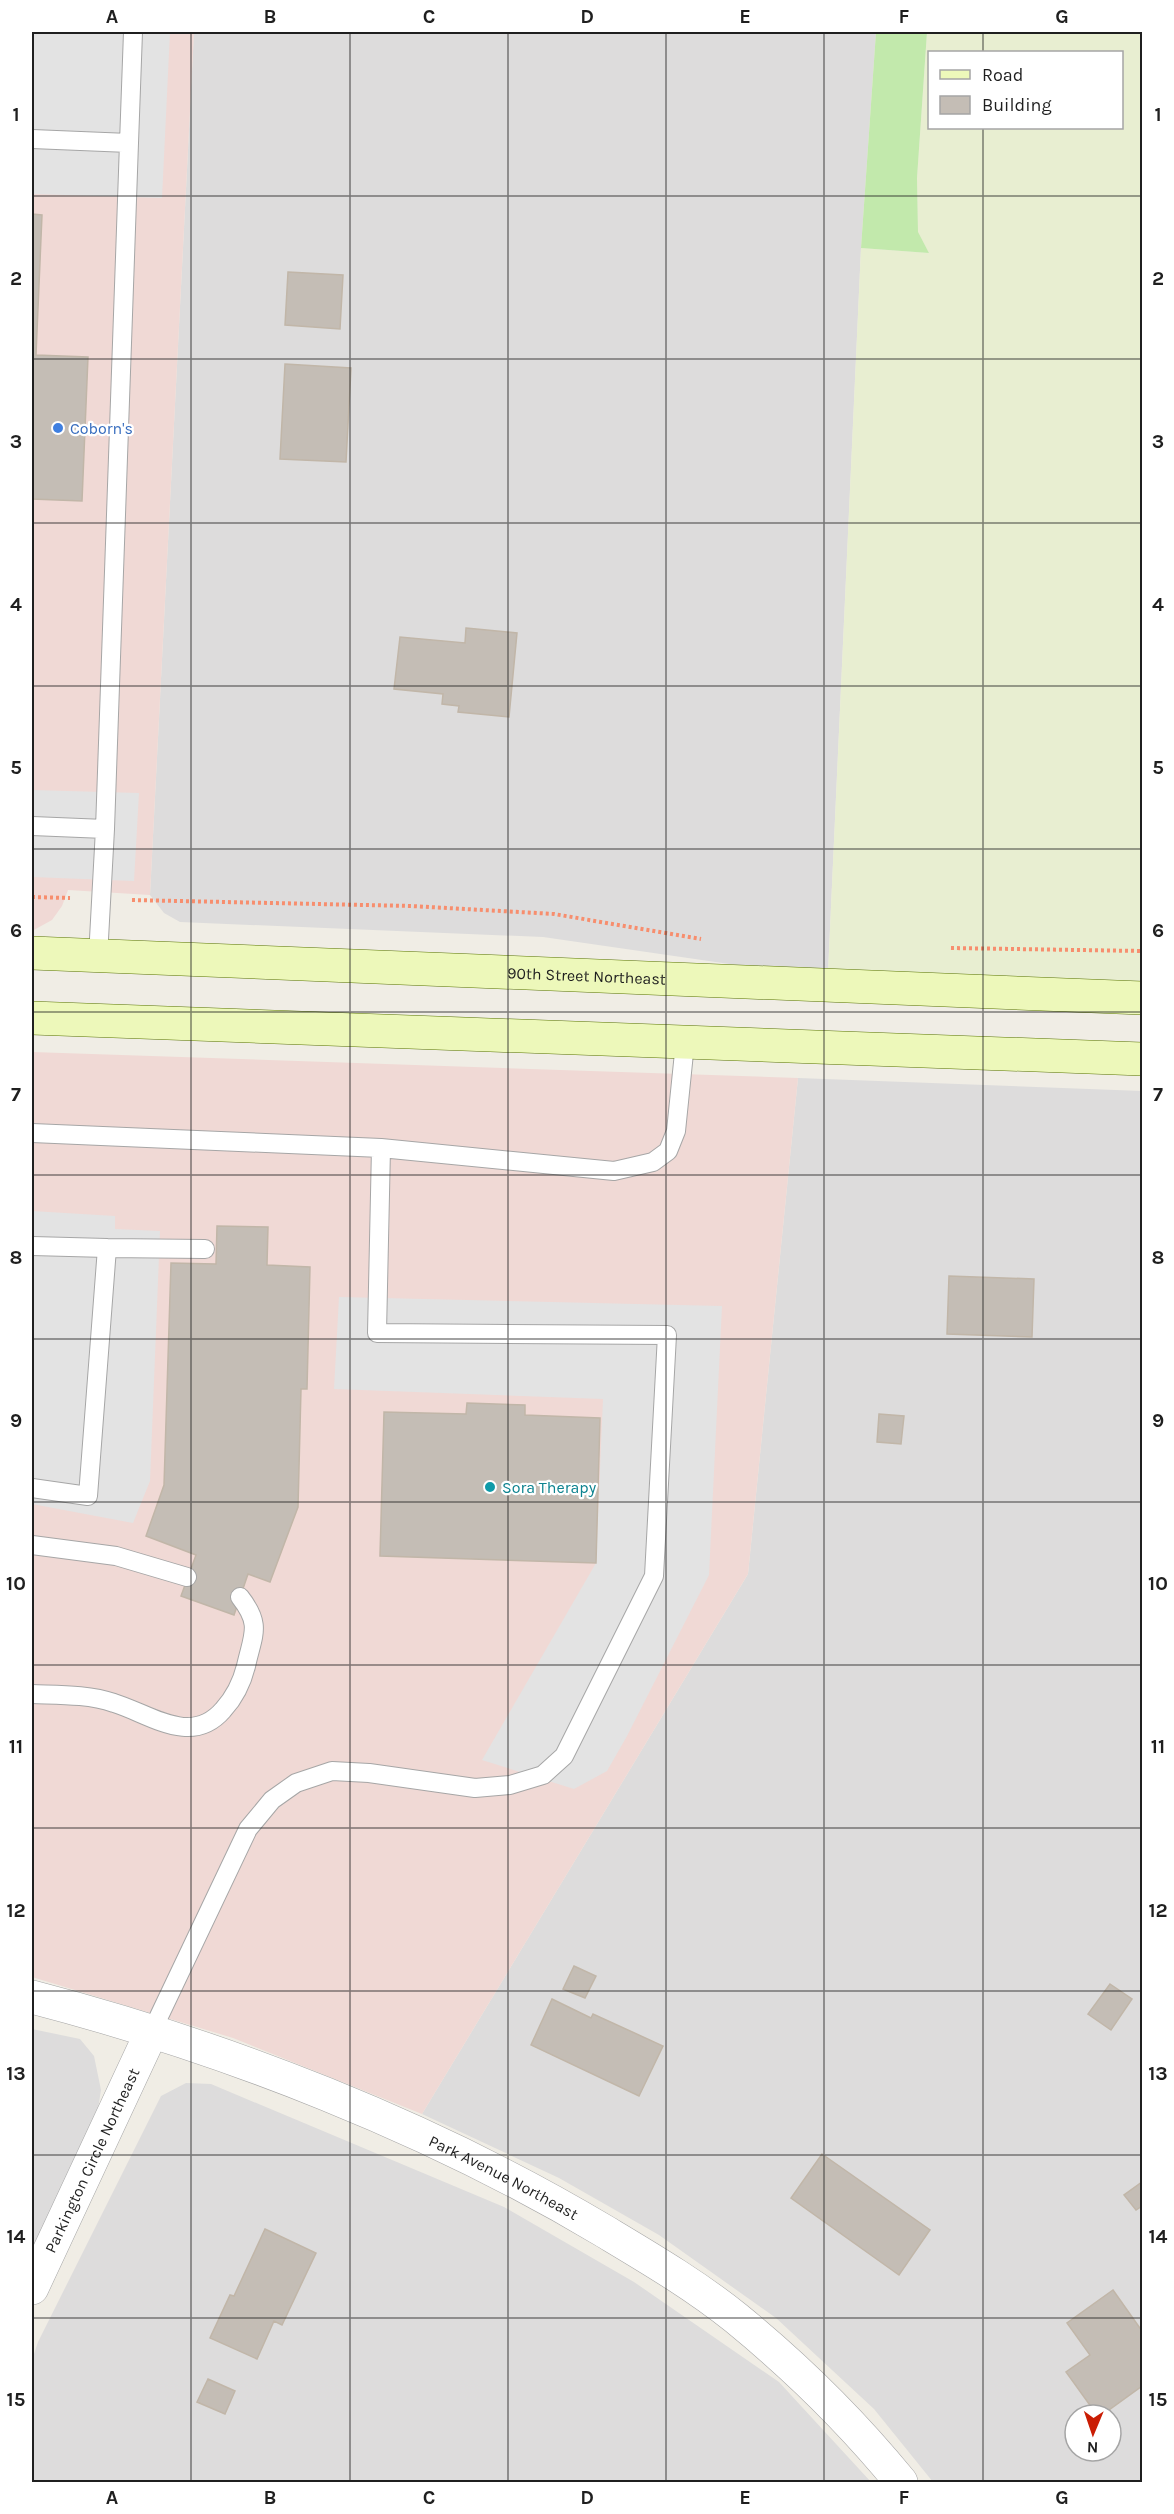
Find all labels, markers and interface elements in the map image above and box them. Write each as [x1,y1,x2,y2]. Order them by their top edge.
text: A [106,5,119,28]
text: B [264,5,276,28]
text: C [423,5,435,28]
text: D [580,5,594,28]
text: E [739,5,751,28]
text: F [899,5,910,28]
text: G [1055,5,1069,28]
legend [928,51,1123,129]
text: Road [982,64,1023,86]
text: Building [982,94,1052,116]
text: 1 [12,103,20,126]
text: 1 [1154,103,1162,126]
text: 2 [10,267,22,290]
text: 2 [1152,267,1164,290]
place label: Coborn's [70,419,133,438]
marker: Coborn's [51,421,65,435]
text: 3 [10,430,22,453]
text: 3 [1152,430,1164,453]
text: 4 [10,593,22,616]
text: 4 [1152,593,1164,616]
text: 5 [10,756,22,779]
text: 5 [1152,756,1164,779]
text: 6 [10,919,22,942]
text: 6 [1152,919,1164,942]
street label: 90th Street Northeast [507,963,666,988]
text: 7 [11,1083,21,1106]
text: 7 [1153,1083,1163,1106]
text: 8 [10,1246,22,1269]
text: 8 [1152,1246,1164,1269]
text: 9 [10,1409,22,1432]
text: 9 [1152,1409,1164,1432]
place label: Sora Therapy [502,1478,597,1497]
marker: Sora Therapy [483,1480,497,1494]
text: 10 [6,1572,26,1595]
text: 10 [1148,1572,1168,1595]
text: 11 [9,1735,23,1758]
text: 11 [1151,1735,1165,1758]
text: 12 [6,1899,26,1922]
text: 12 [1148,1899,1168,1922]
text: 13 [6,2062,26,2085]
text: 13 [1148,2062,1168,2085]
street label: Parkington Circle Northeast [40,2065,143,2256]
street label: Park Avenue Northeast [426,2131,582,2224]
text: 14 [6,2225,26,2248]
text: 14 [1148,2225,1168,2248]
text: 15 [7,2388,25,2411]
text: 15 [1149,2388,1167,2411]
north arrow [1063,2403,1123,2463]
text: N [1086,2438,1099,2457]
text: A [106,2486,119,2509]
text: B [264,2486,276,2509]
text: C [423,2486,435,2509]
text: D [580,2486,594,2509]
text: E [739,2486,751,2509]
text: F [899,2486,910,2509]
text: G [1055,2486,1069,2509]

